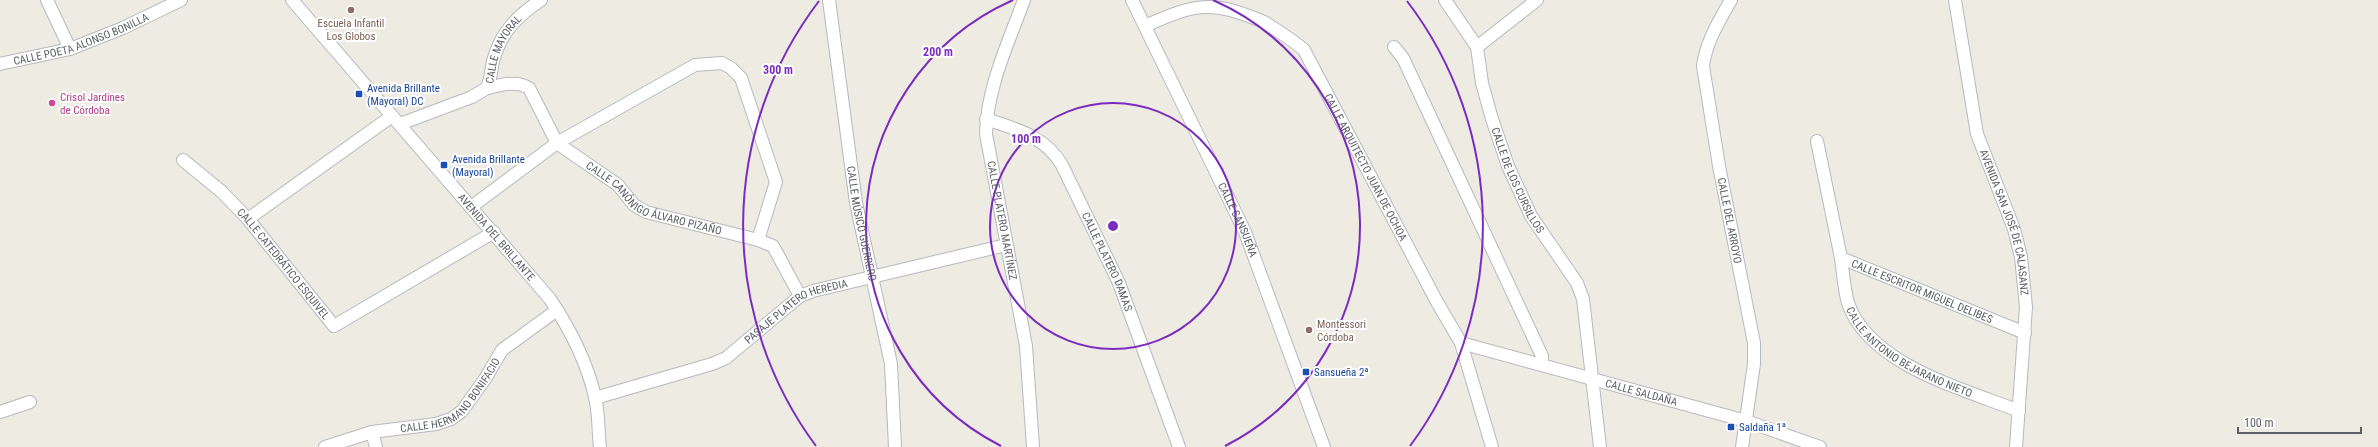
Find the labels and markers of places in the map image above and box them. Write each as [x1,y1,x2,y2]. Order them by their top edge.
marker: Escuela Infantil Los Globos [346,5,356,15]
place label: Escuela Infantil Los Globos [318,17,384,43]
place label: Avenida Brillante (Mayoral) DC [367,82,440,108]
marker: Avenida Brillante (Mayoral) DC [354,89,364,99]
place label: Crisol Jardines de Córdoba [60,91,125,117]
marker: Crisol Jardines de Córdoba [47,98,57,108]
place label: Avenida Brillante (Mayoral) [452,153,525,179]
marker: Avenida Brillante (Mayoral) [439,160,449,170]
centre of rings [1106,219,1120,233]
place label: Montessori Córdoba [1317,318,1366,344]
marker: Montessori Córdoba [1304,325,1314,335]
place label: Sansueña 2ª [1314,366,1369,379]
marker: Sansueña 2ª [1301,367,1311,377]
place label: Saldaña 1ª [1739,421,1786,434]
marker: Saldaña 1ª [1726,422,1736,432]

